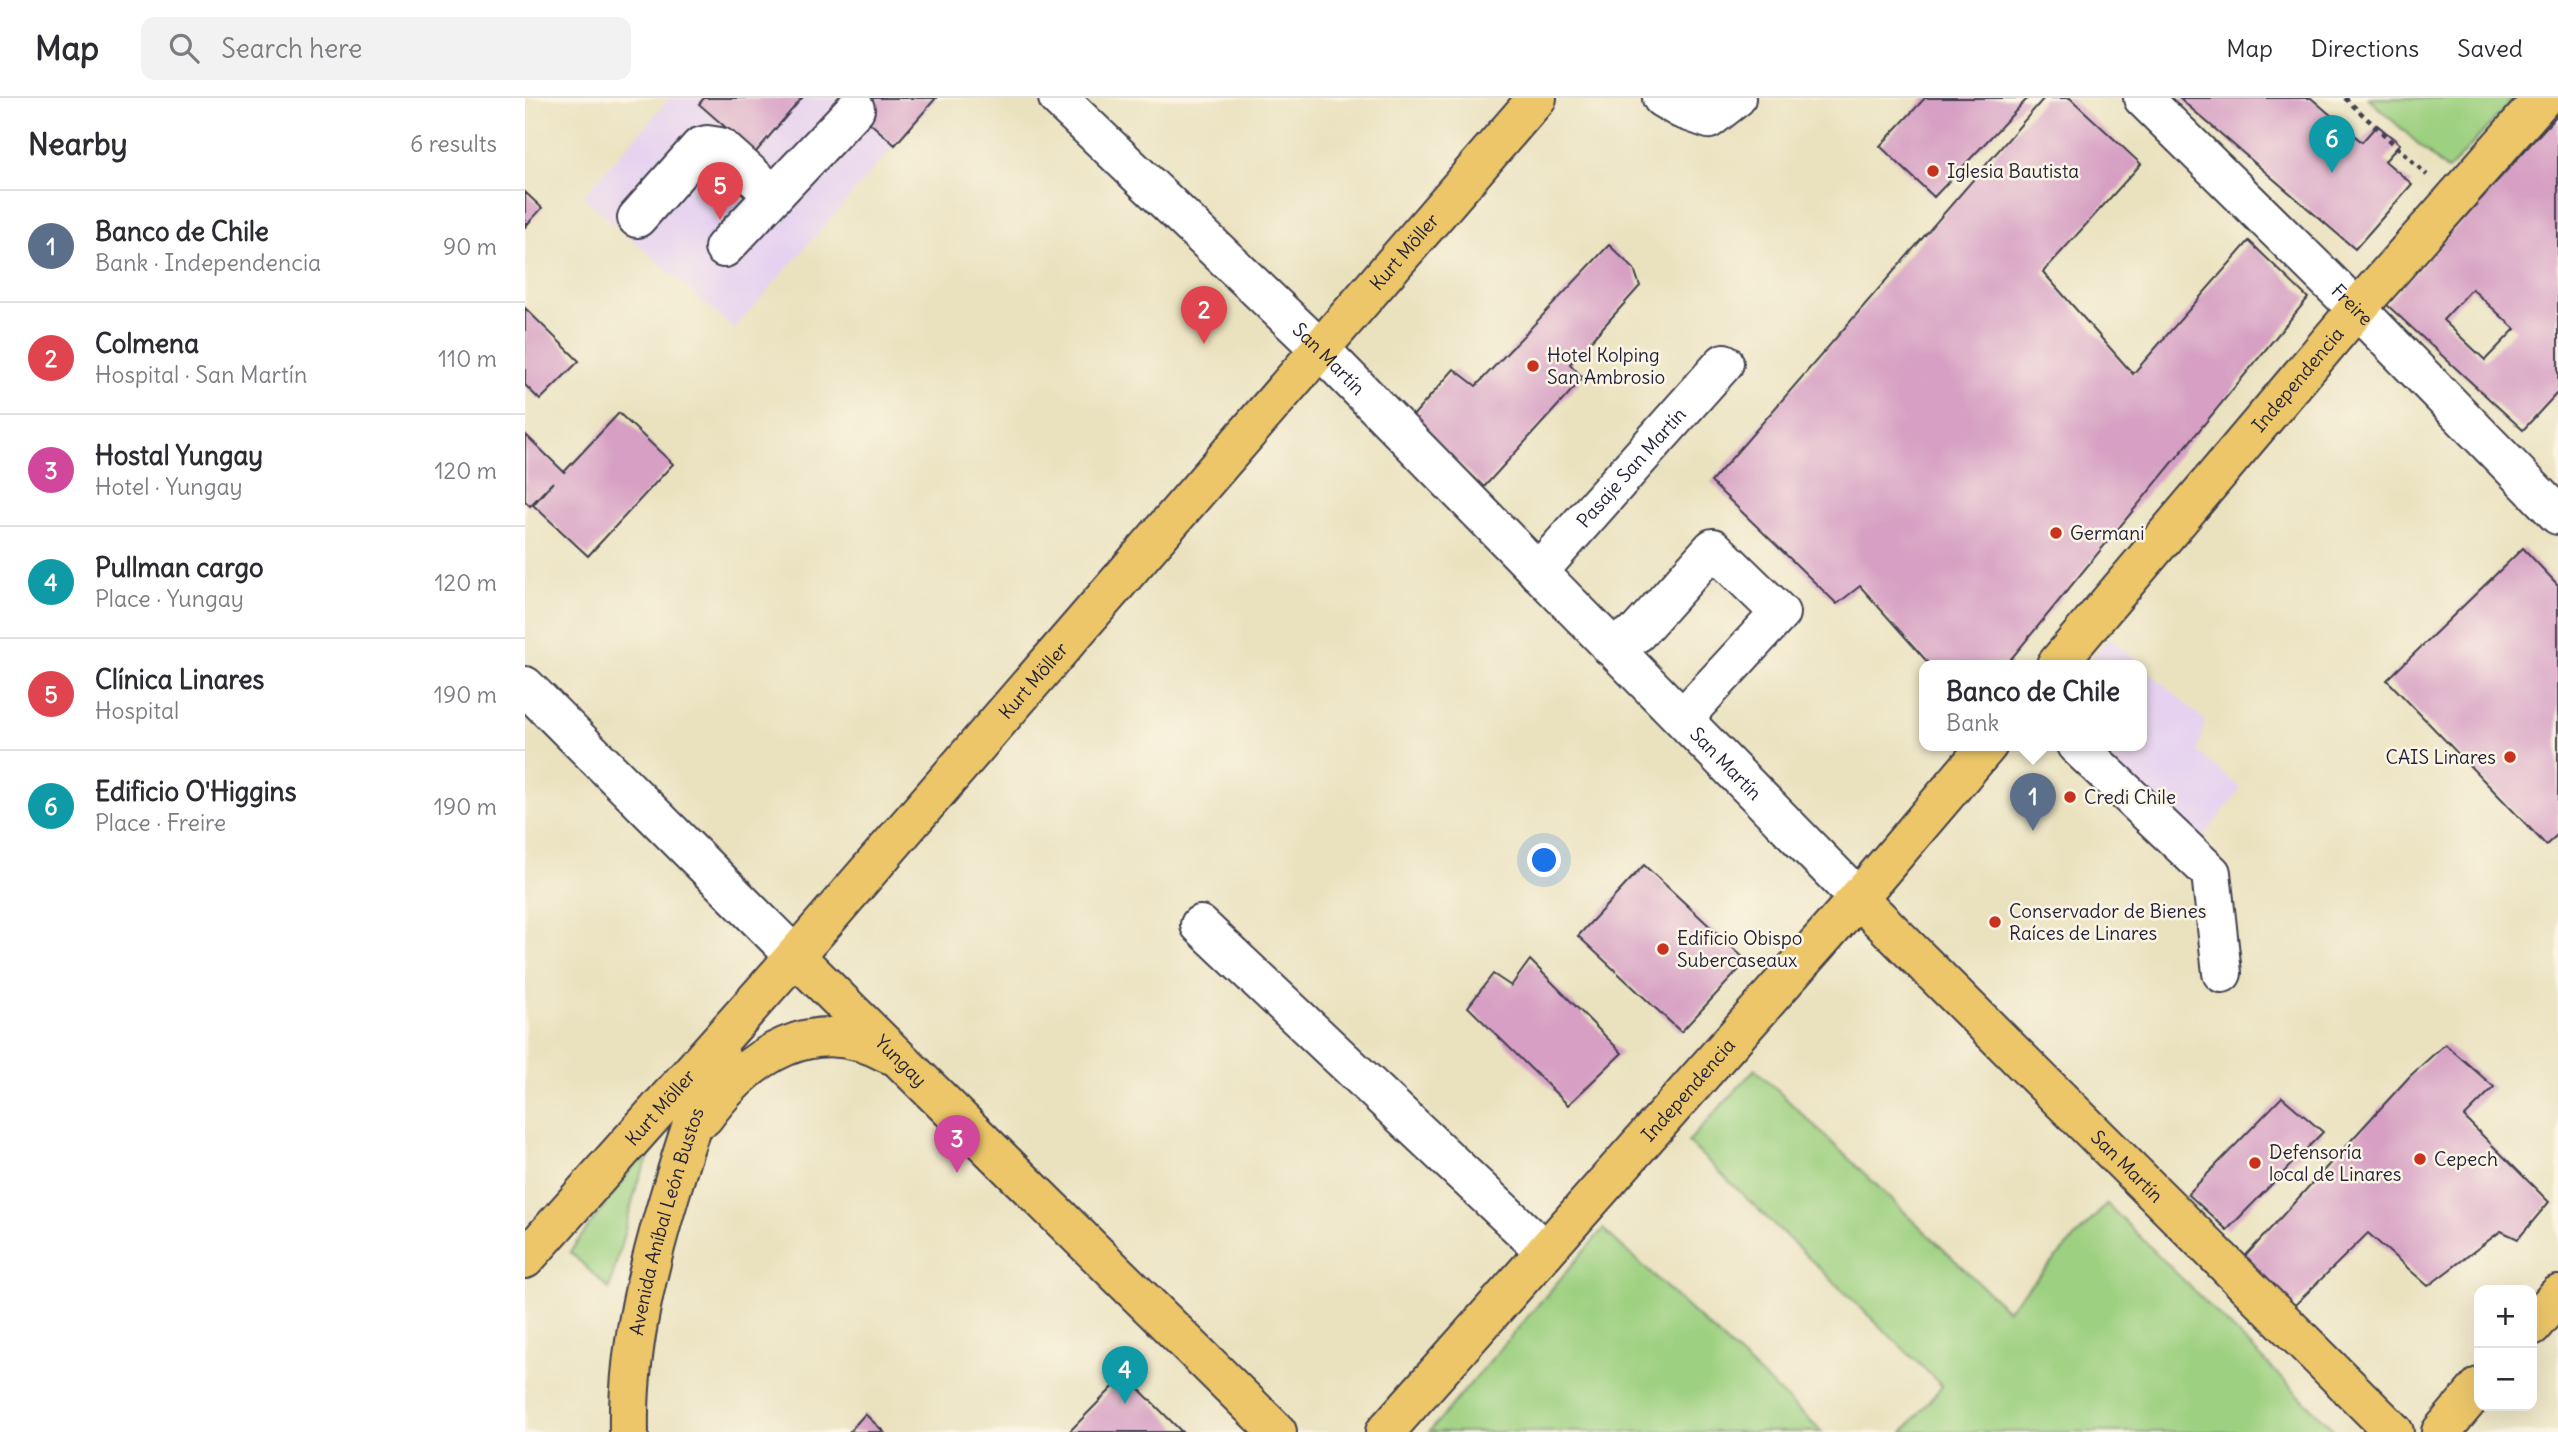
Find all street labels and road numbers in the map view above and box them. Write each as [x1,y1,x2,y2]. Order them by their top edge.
street label: Kurt Möller [1364,208,1444,295]
street label: Freire [2326,279,2378,330]
street label: San Martín [1288,317,1370,400]
street label: Independencia [2246,322,2349,437]
street label: Pasaje San Martín [1571,402,1691,533]
street label: Kurt Möller [993,637,1073,724]
street label: San Martín [1685,722,1767,805]
street label: Yungay [870,1030,932,1092]
street label: Independencia [1636,1033,1740,1146]
street label: Kurt Möller [620,1064,700,1150]
street label: Avenida Aníbal León Bustos [624,1104,709,1337]
street label: San Martín [2086,1125,2168,1207]

